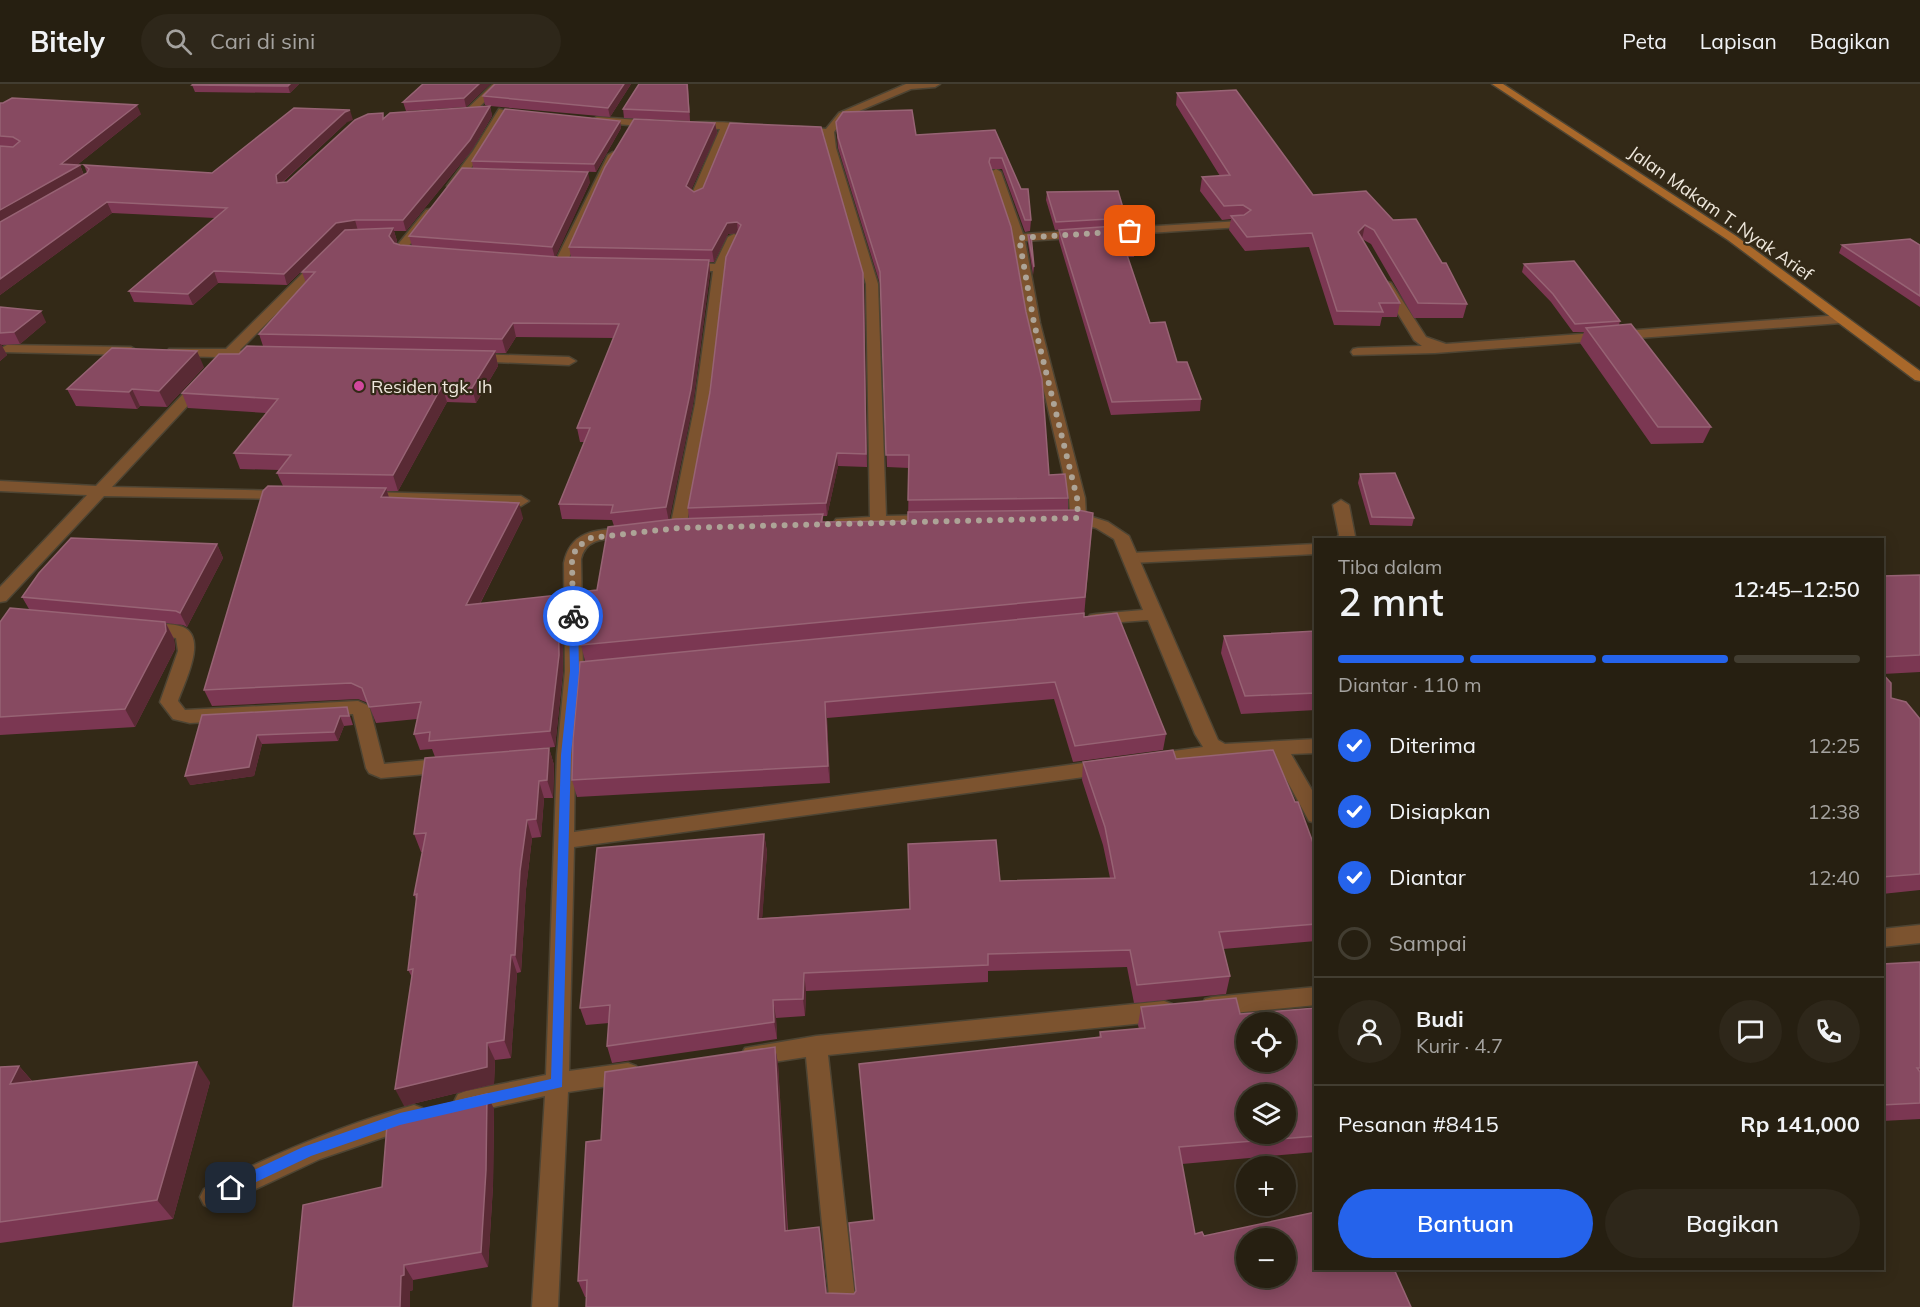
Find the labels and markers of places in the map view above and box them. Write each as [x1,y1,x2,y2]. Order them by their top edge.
pin [1104,205,1155,256]
place label: Residen tgk. Ih [371,375,493,398]
marker: Residen tgk. Ih [352,379,366,393]
pin [205,1162,256,1213]

